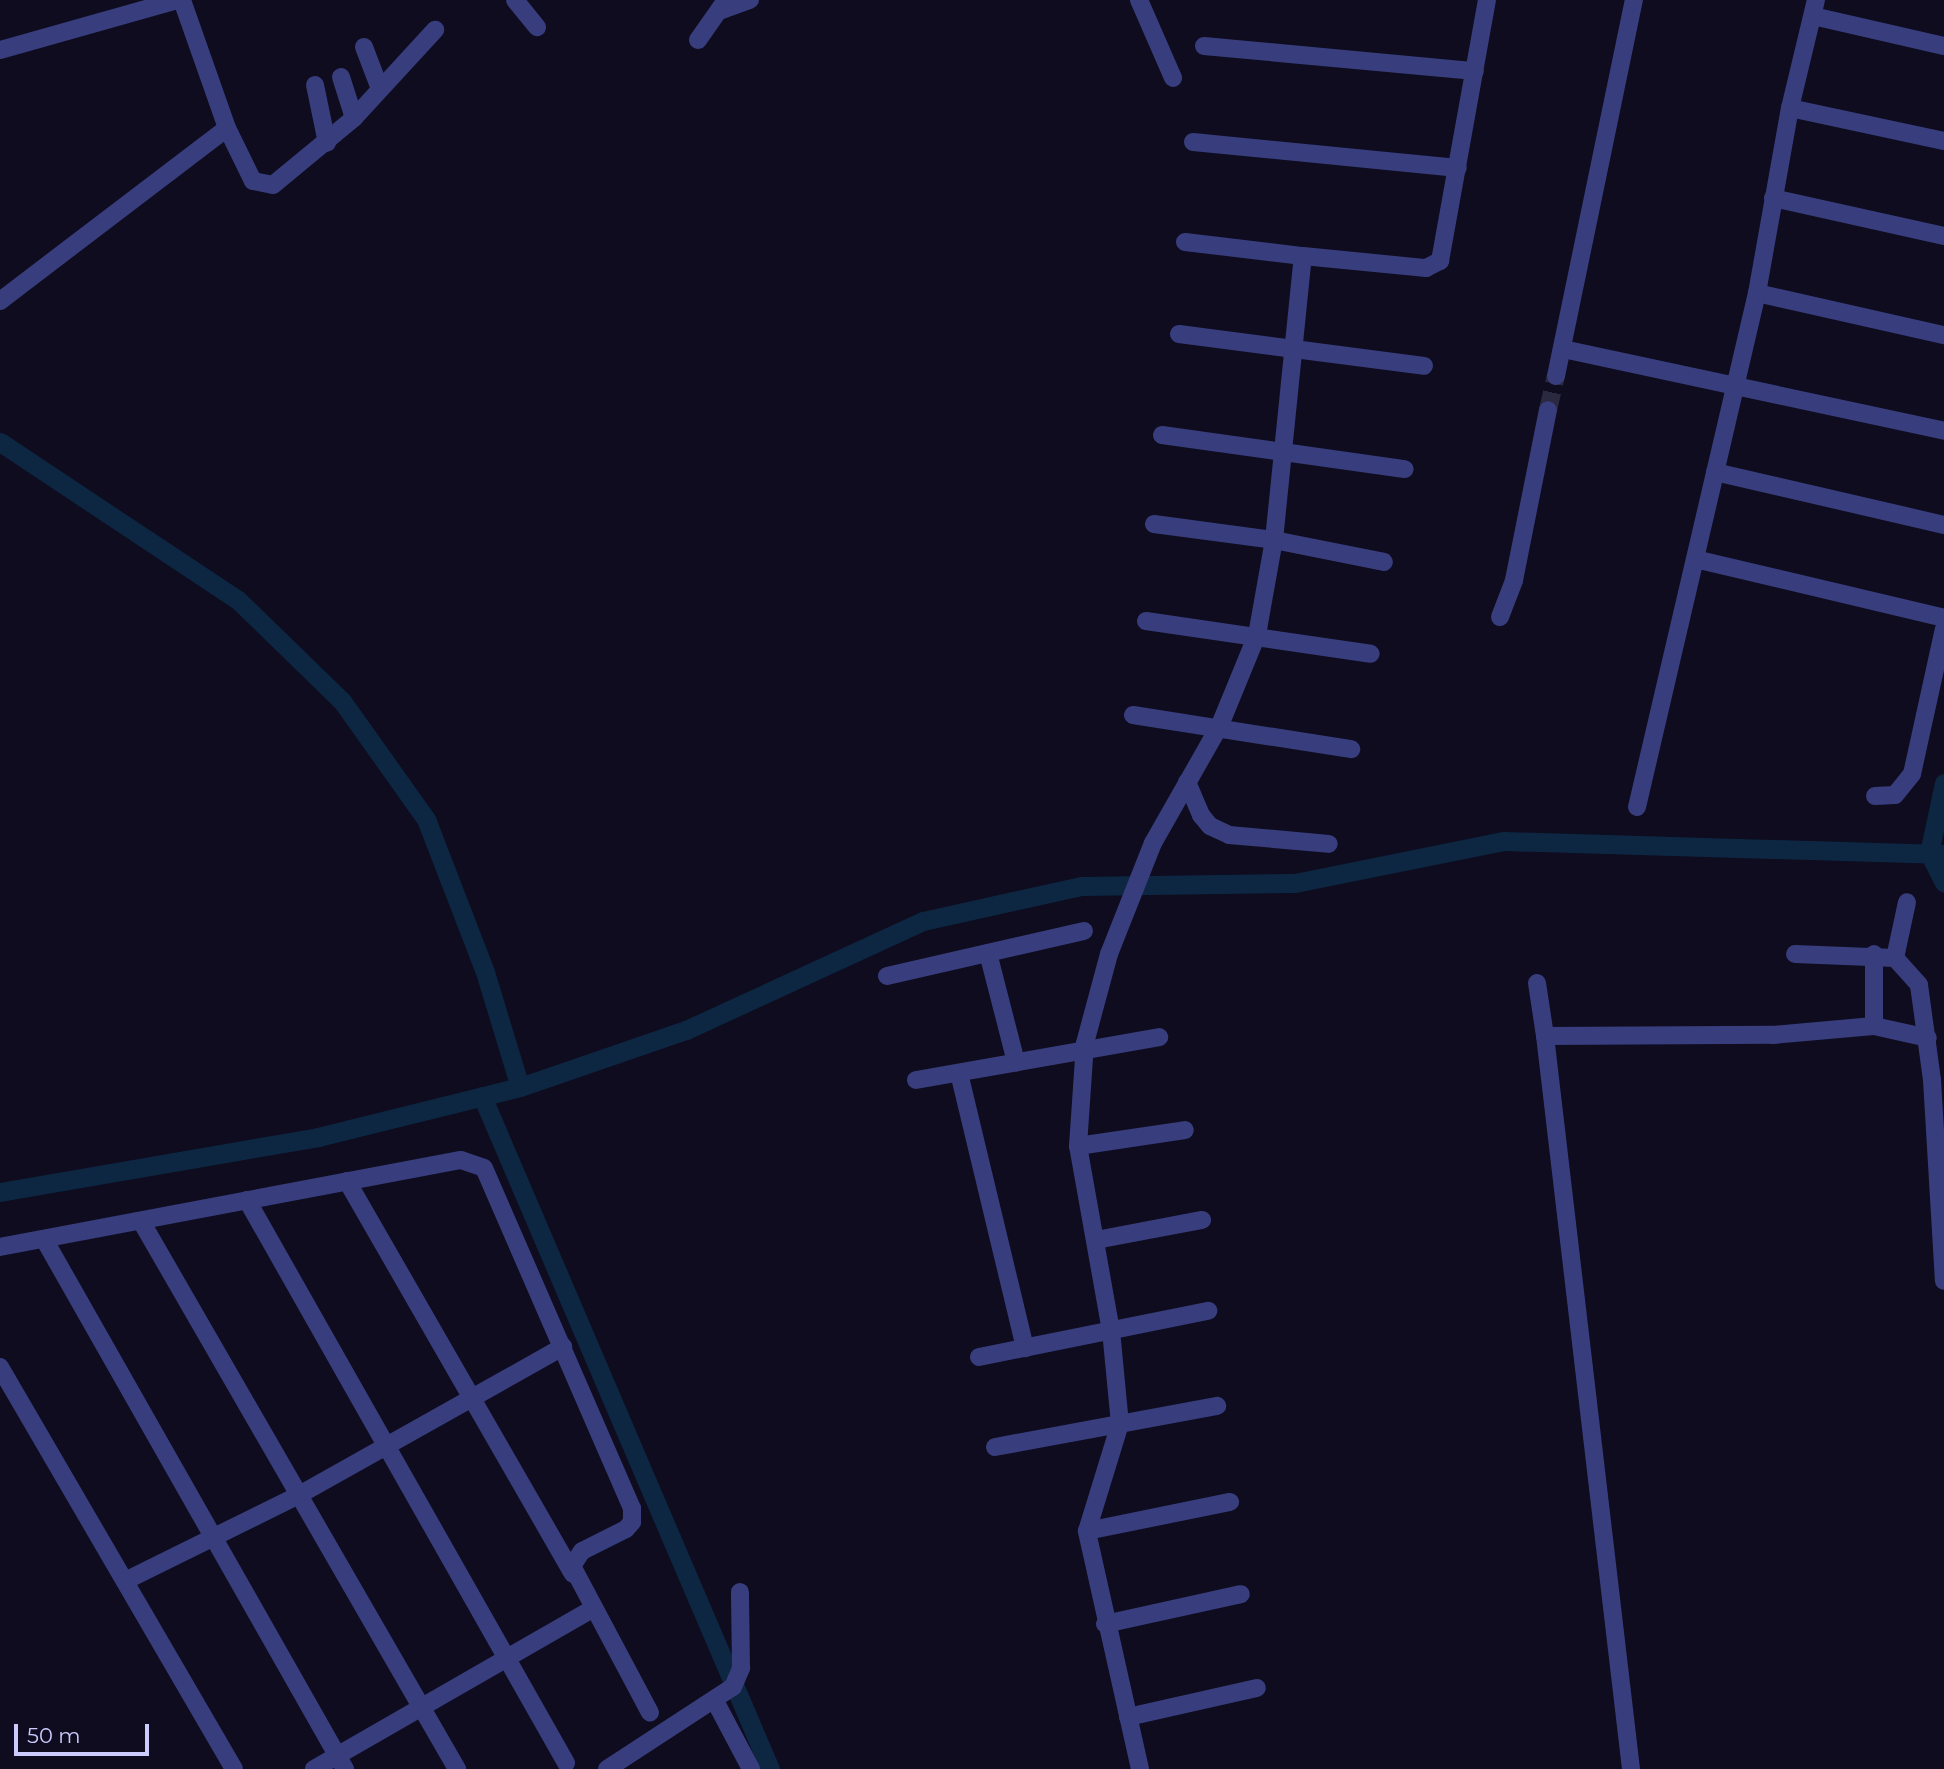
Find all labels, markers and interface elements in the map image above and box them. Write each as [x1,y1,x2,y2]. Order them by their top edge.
scale bar [18,1710,152,1754]
text: 50 m [27,1723,81,1748]

